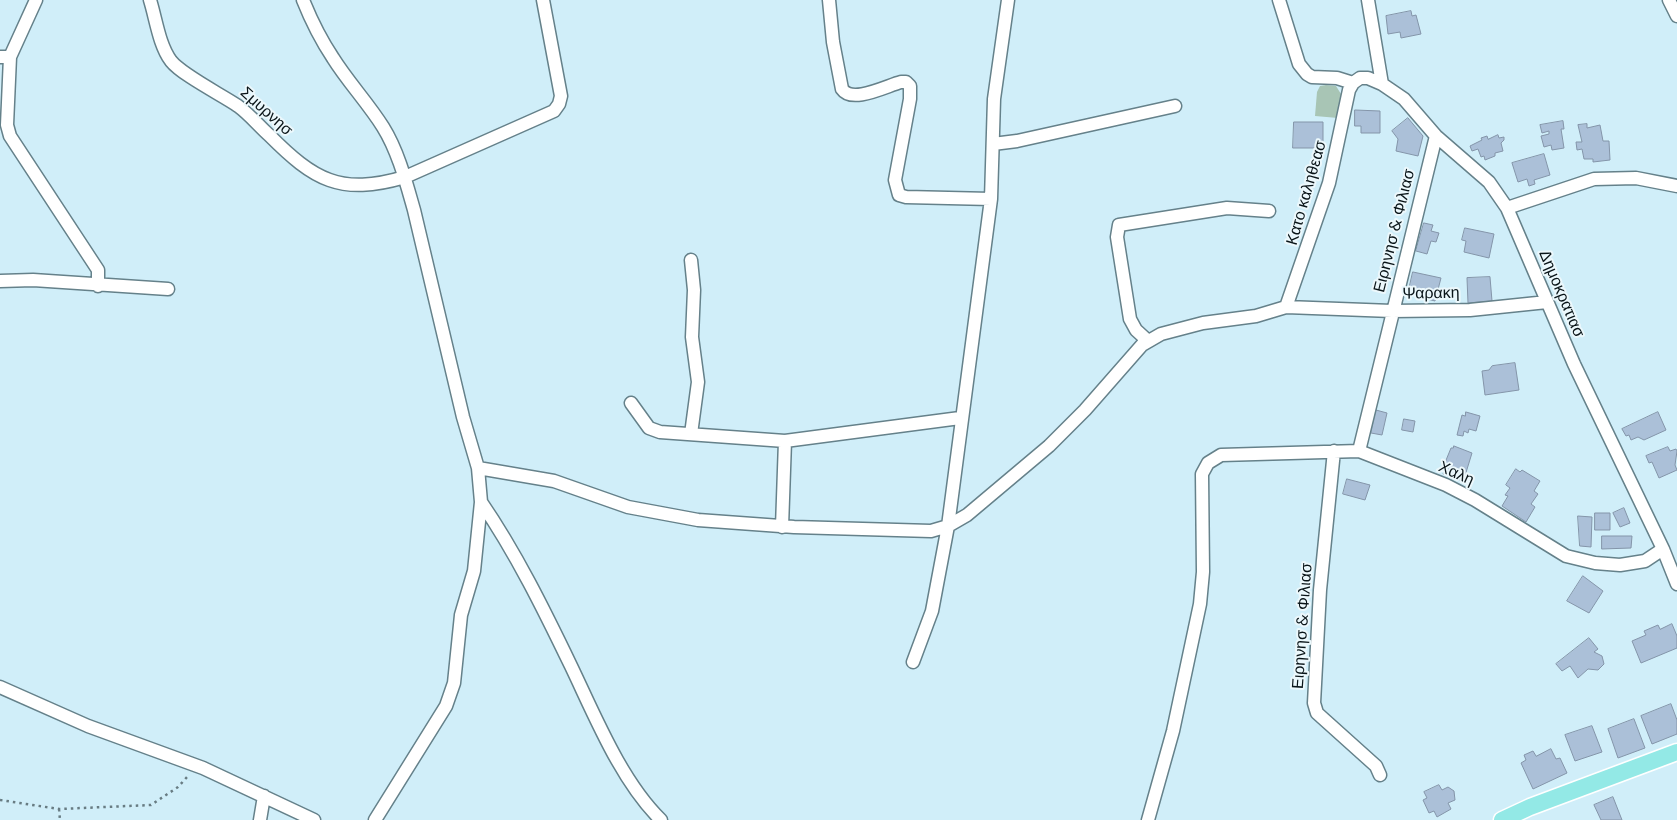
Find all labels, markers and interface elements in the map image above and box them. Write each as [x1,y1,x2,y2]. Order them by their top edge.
street label: Σμυρνησ [236,84,296,140]
street label: Κατο καληθεασ [1283,138,1331,248]
street label: Ειρηνησ & Φιλιασ [1370,167,1420,295]
street label: Δημοκρατιασ [1534,247,1588,341]
street label: Ψαρακη [1402,284,1460,304]
street label: Χαλη [1435,458,1477,490]
street label: Ειρηνησ & Φιλιασ [1289,562,1317,690]

